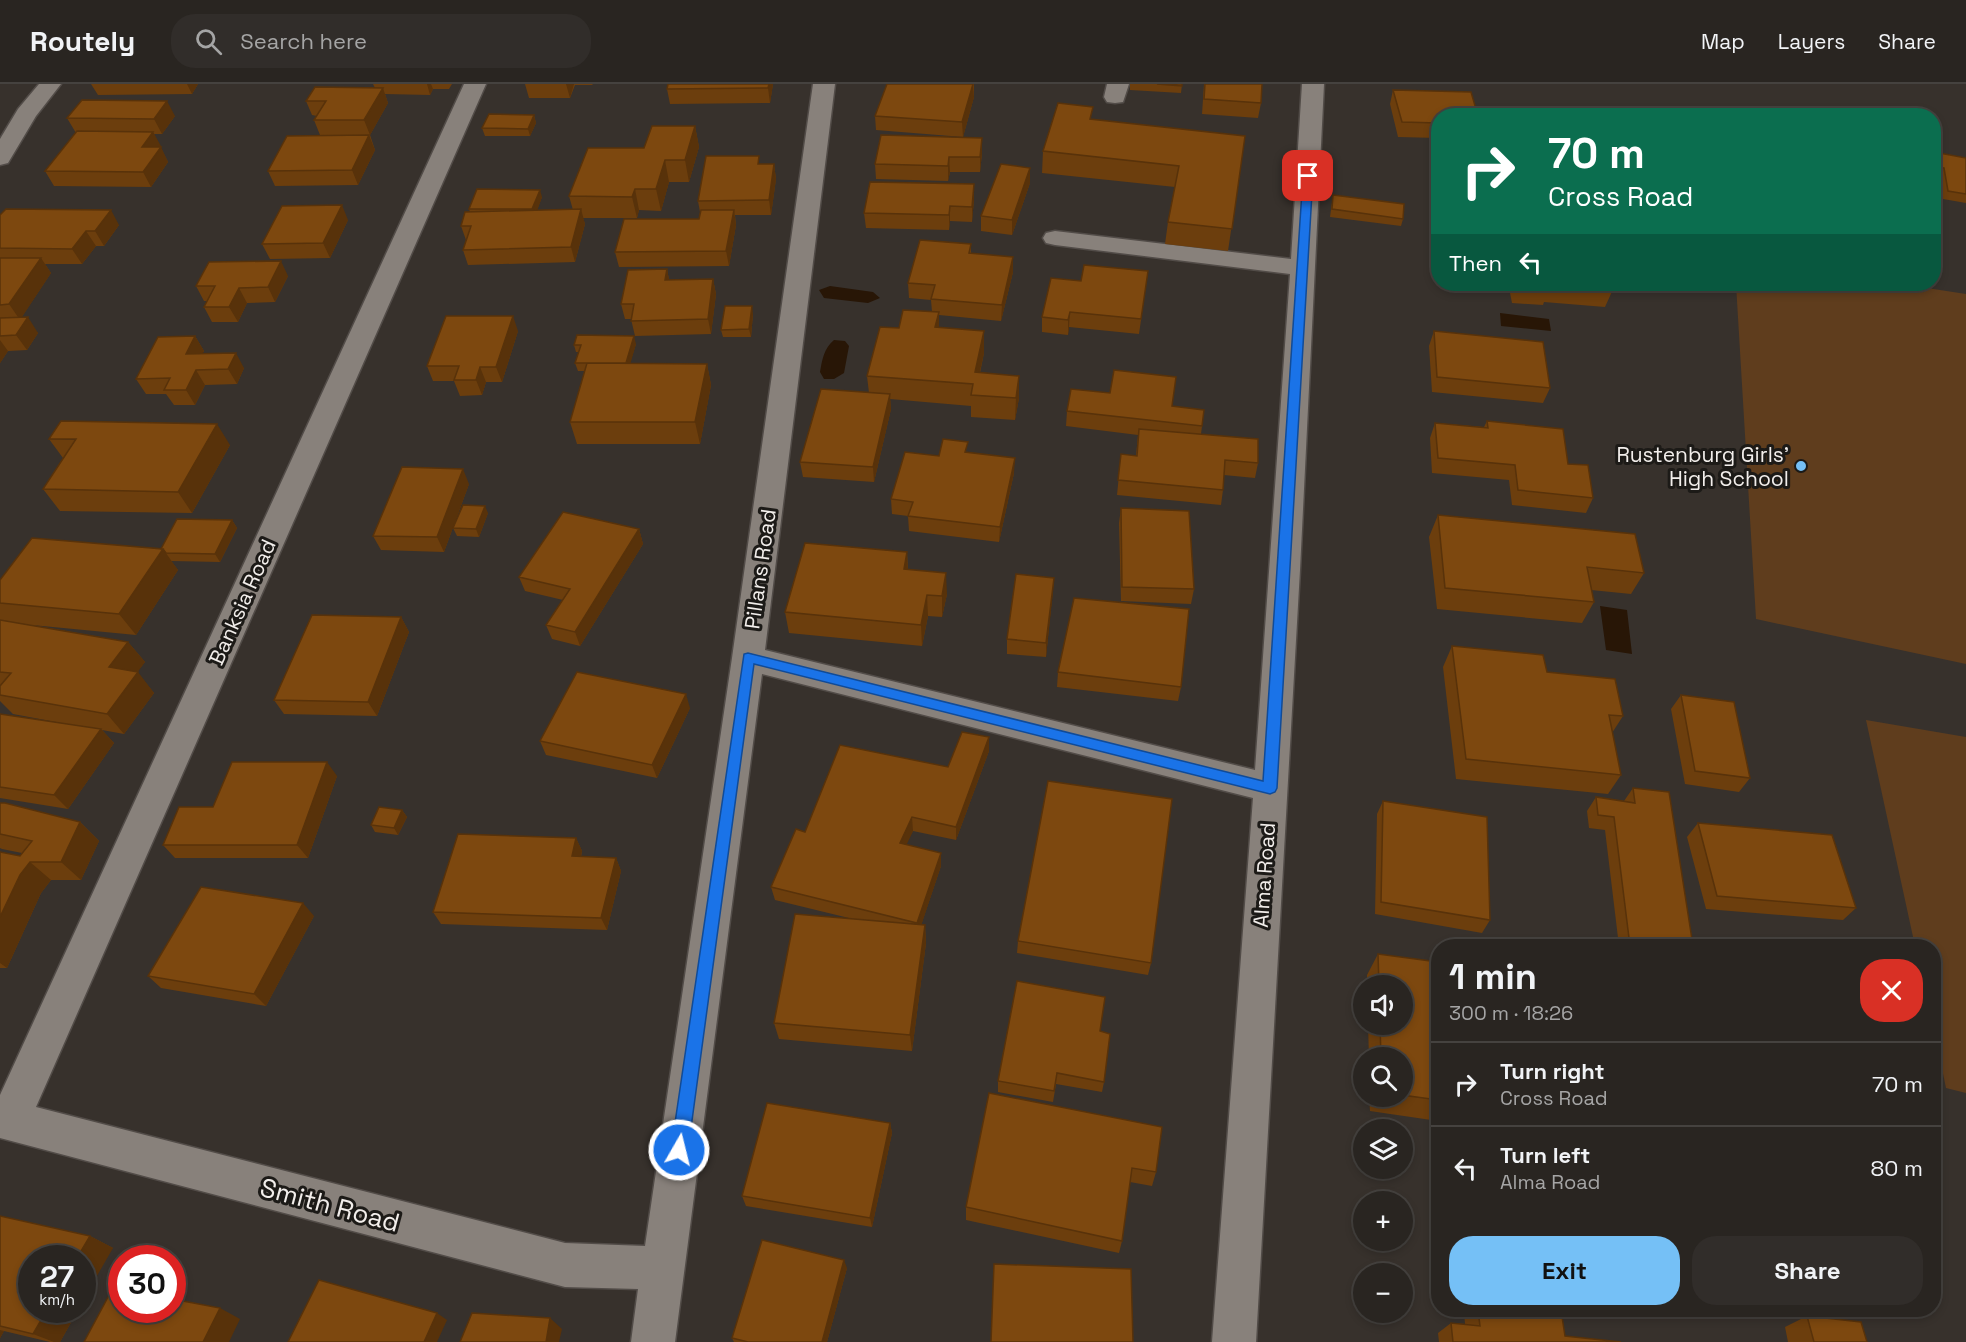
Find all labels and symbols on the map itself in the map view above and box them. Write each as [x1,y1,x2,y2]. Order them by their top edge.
pin [1282,150,1333,201]
place label: Rustenburg Girls' High School [1616,441,1789,492]
marker: Rustenburg Girls' High School [1794,459,1808,473]
street label: Pillans Road [738,507,782,631]
street label: Banksia Road [202,535,282,669]
street label: Alma Road [1247,821,1281,929]
position arrow [647,1118,711,1182]
street label: Smith Road [256,1170,404,1240]
speed limit sign: 30 [108,1245,186,1323]

